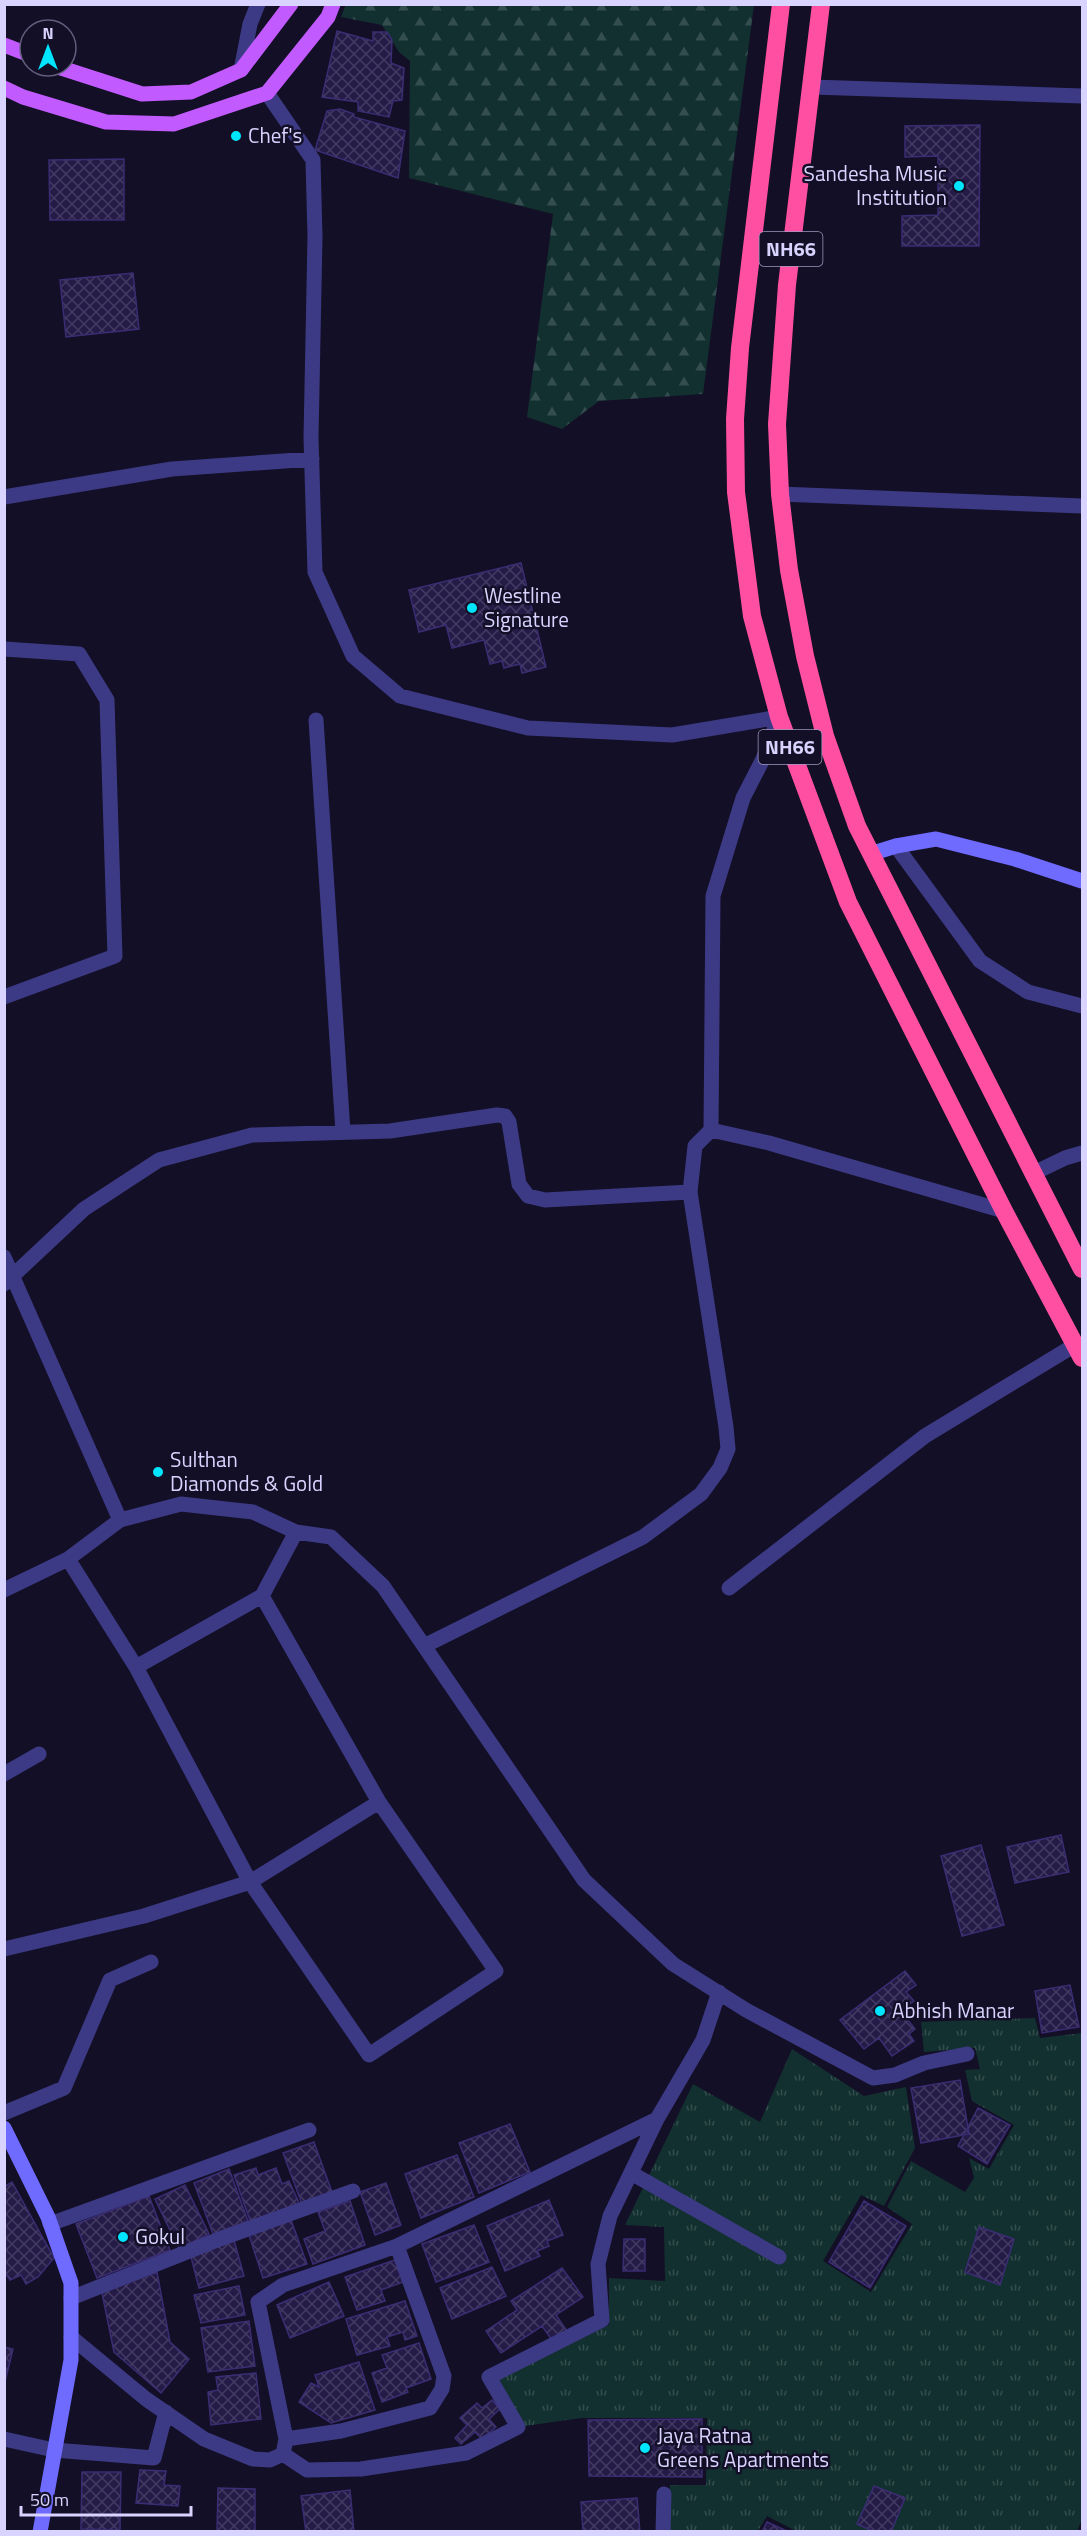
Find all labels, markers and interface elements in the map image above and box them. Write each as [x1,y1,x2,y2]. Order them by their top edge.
north arrow [18,18,78,78]
text: N [42,21,54,45]
place label: Chef's [248,119,302,151]
marker: Chef's [229,129,243,143]
place label: Sandesha Music Institution [804,157,947,213]
marker: Sandesha Music Institution [952,179,966,193]
road number: NH66 [760,232,822,266]
place label: Westline Signature [484,579,569,635]
marker: Westline Signature [465,601,479,615]
road number: NH66 [758,730,822,764]
place label: Sulthan Diamonds & Gold [170,1443,323,1499]
marker: Sulthan Diamonds & Gold [151,1465,165,1479]
place label: Abhish Manar [892,1994,1014,2026]
marker: Abhish Manar [873,2004,887,2018]
place label: Gokul [135,2220,185,2252]
marker: Gokul [116,2230,130,2244]
place label: Jaya Ratna Greens Apartments [657,2419,829,2475]
marker: Jaya Ratna Greens Apartments [638,2441,652,2455]
scale bar [21,2479,190,2517]
text: 50 m [30,2486,69,2513]

